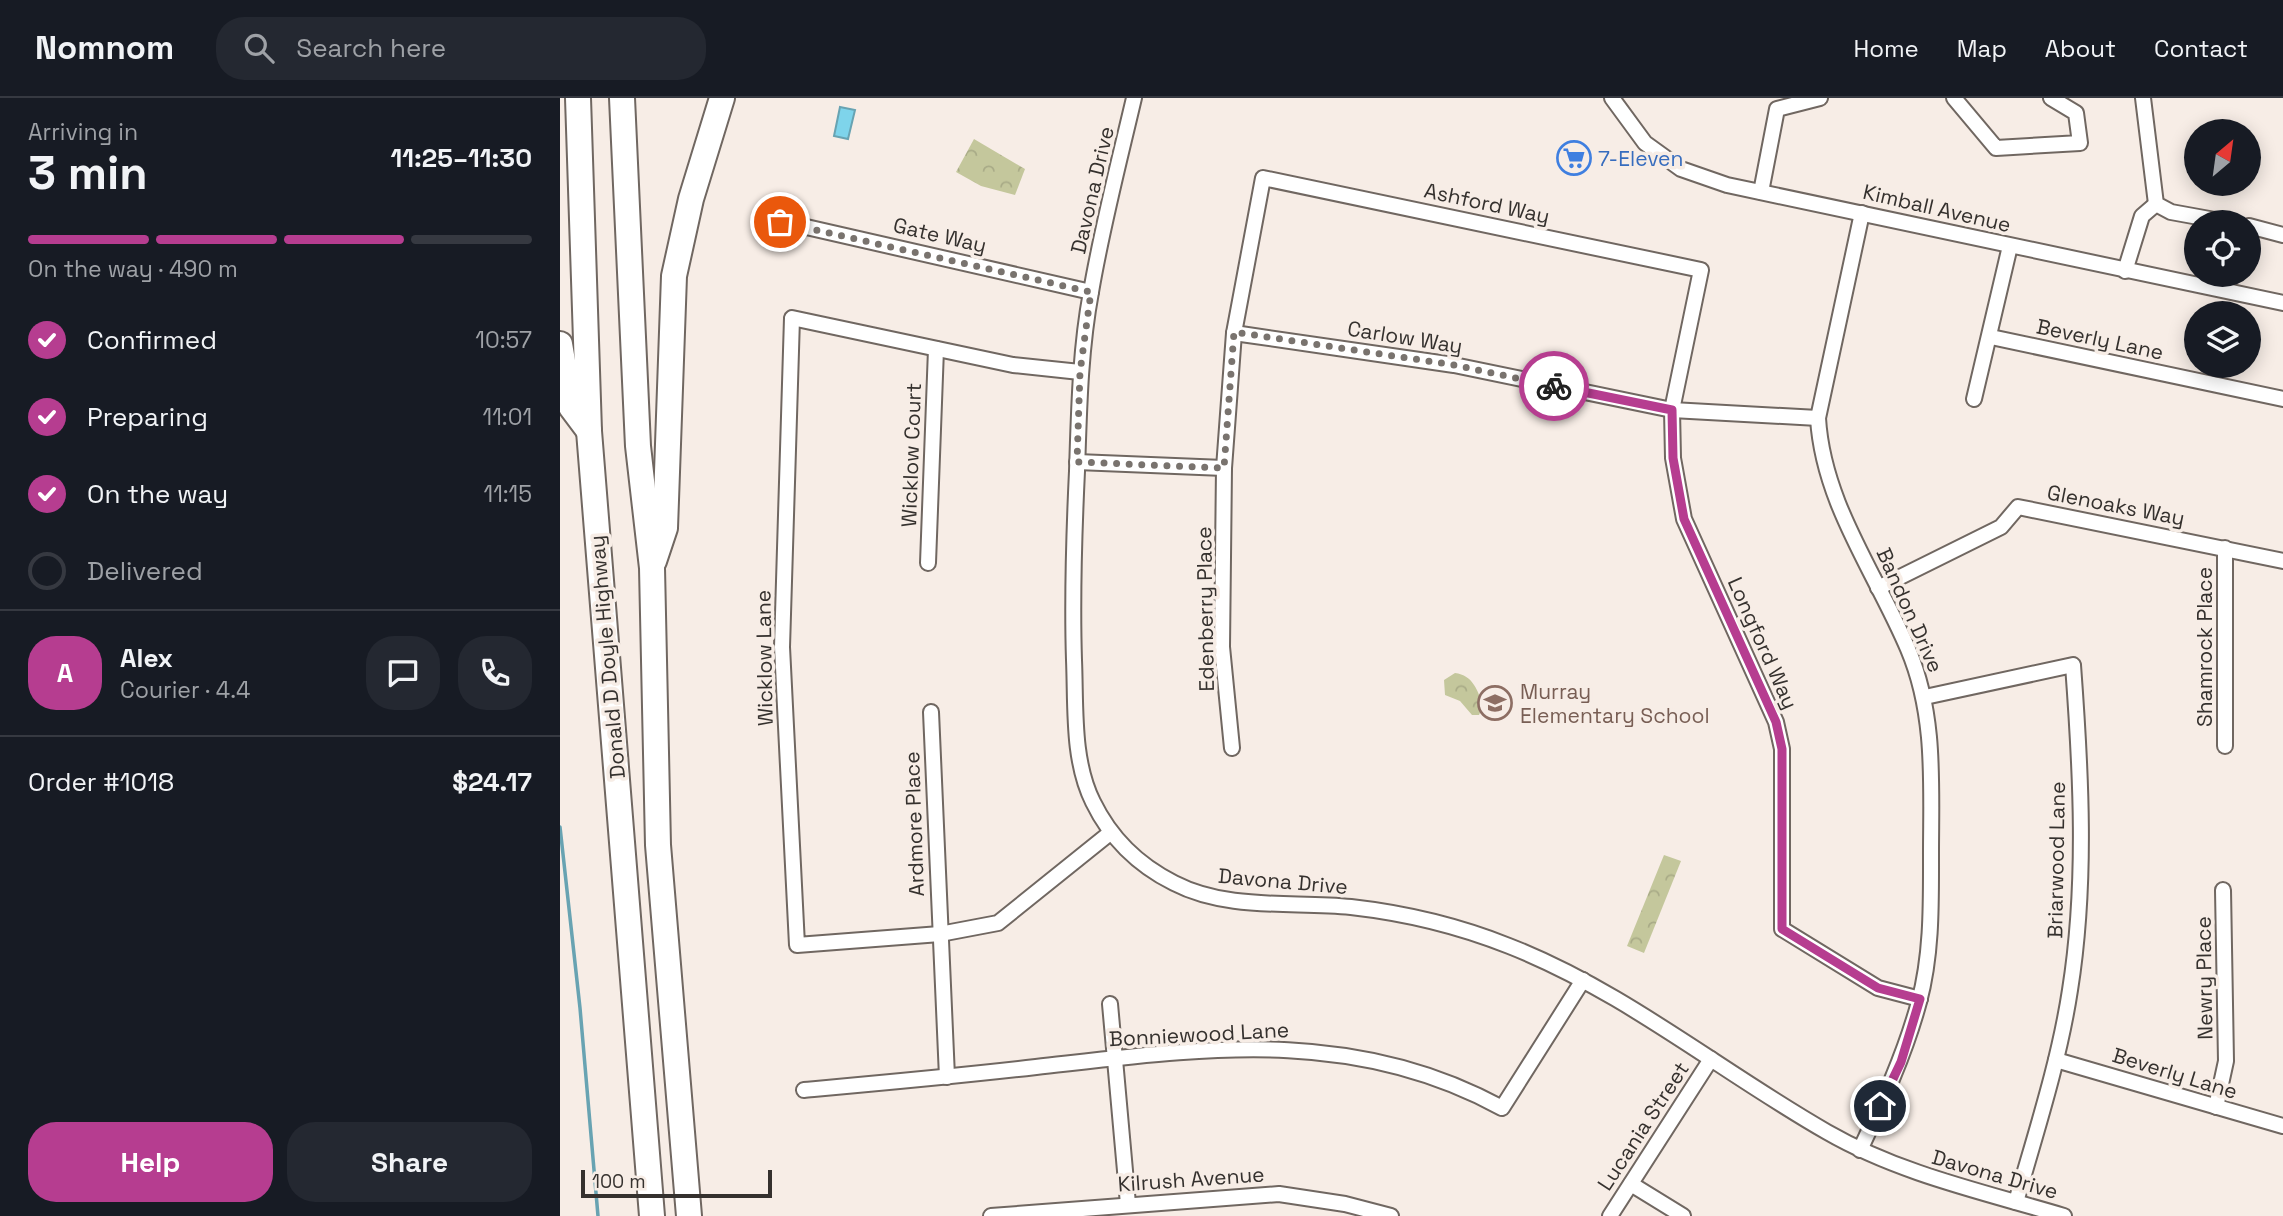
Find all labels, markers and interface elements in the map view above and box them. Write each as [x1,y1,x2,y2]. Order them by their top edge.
search box [216,17,706,80]
text: Nomnom [35,27,174,69]
icon: search [240,29,278,67]
text: Search here [296,31,446,65]
text: Home [1853,33,1919,64]
text: Map [1957,33,2007,64]
text: About [2045,33,2116,64]
text: Contact [2154,33,2248,64]
text: Arriving in [28,117,138,147]
north arrow [2184,119,2261,196]
map controls [2184,119,2261,378]
street label: Davona Drive [1064,124,1120,256]
supermarket icon: 7-Eleven [1555,139,1593,177]
text: 11:25–11:30 [391,141,532,175]
text: 3 min [28,144,148,202]
place label: 7-Eleven [1598,145,1683,172]
street label: Ashford Way [1422,177,1552,229]
street label: Kimball Avenue [1860,178,2014,238]
pin [750,192,810,252]
icon: bag [761,203,799,241]
button: locate [2184,210,2261,287]
street label: Gate Way [891,211,989,259]
text: On the way · 490 m [28,254,238,284]
button: layers [2184,301,2261,378]
street label: Beverly Lane [2034,312,2166,366]
street label: Carlow Way [1345,315,1465,359]
icon: check [28,321,66,359]
text: Confirmed [87,323,217,357]
text: 10:57 [475,325,532,355]
courier [1519,351,1589,421]
icon: bike [1535,367,1573,405]
street label: Wicklow Court [895,382,927,528]
icon: check [28,398,66,436]
text: Preparing [87,400,208,434]
text: 11:01 [483,402,532,432]
icon: check [28,475,66,513]
text: On the way [87,477,228,511]
street label: Glenoaks Way [2045,478,2187,532]
text: 11:15 [484,479,532,509]
street label: Edenberry Place [1190,526,1220,692]
street label: Donald D Doyle Highway [583,534,631,780]
street label: Bandon Drive [1870,543,1950,677]
text: Delivered [87,554,203,588]
street label: Shamrock Place [2191,567,2218,727]
street label: Longford Way [1722,573,1804,713]
street label: Wicklow Lane [749,590,779,726]
button: chat [366,636,440,710]
button: phone [458,636,532,710]
text: Alex [120,641,173,675]
text: A [57,656,73,690]
text: Courier · 4.4 [120,675,250,705]
place label: Murray Elementary School [1520,678,1710,729]
school or university icon: Murray Elementary School [1476,684,1514,722]
street label: Ardmore Place [898,751,930,897]
text: Order #1018 [28,765,174,799]
text: $24.17 [452,765,532,799]
street label: Briarwood Lane [2041,781,2071,939]
street label: Davona Drive [1217,862,1349,900]
street label: Newry Place [2189,916,2219,1040]
street label: Bonniewood Lane [1108,1016,1290,1052]
street label: Beverly Lane [2109,1041,2241,1105]
street label: Lucania Street [1591,1056,1695,1196]
pin [1850,1076,1910,1136]
icon: home [1861,1087,1899,1125]
button: Help [28,1122,273,1202]
button: Share [287,1122,532,1202]
street label: Davona Drive [1929,1143,2061,1205]
street label: Kilrush Avenue [1117,1160,1265,1198]
scale bar [581,1167,772,1199]
text: 100 m [592,1169,646,1194]

